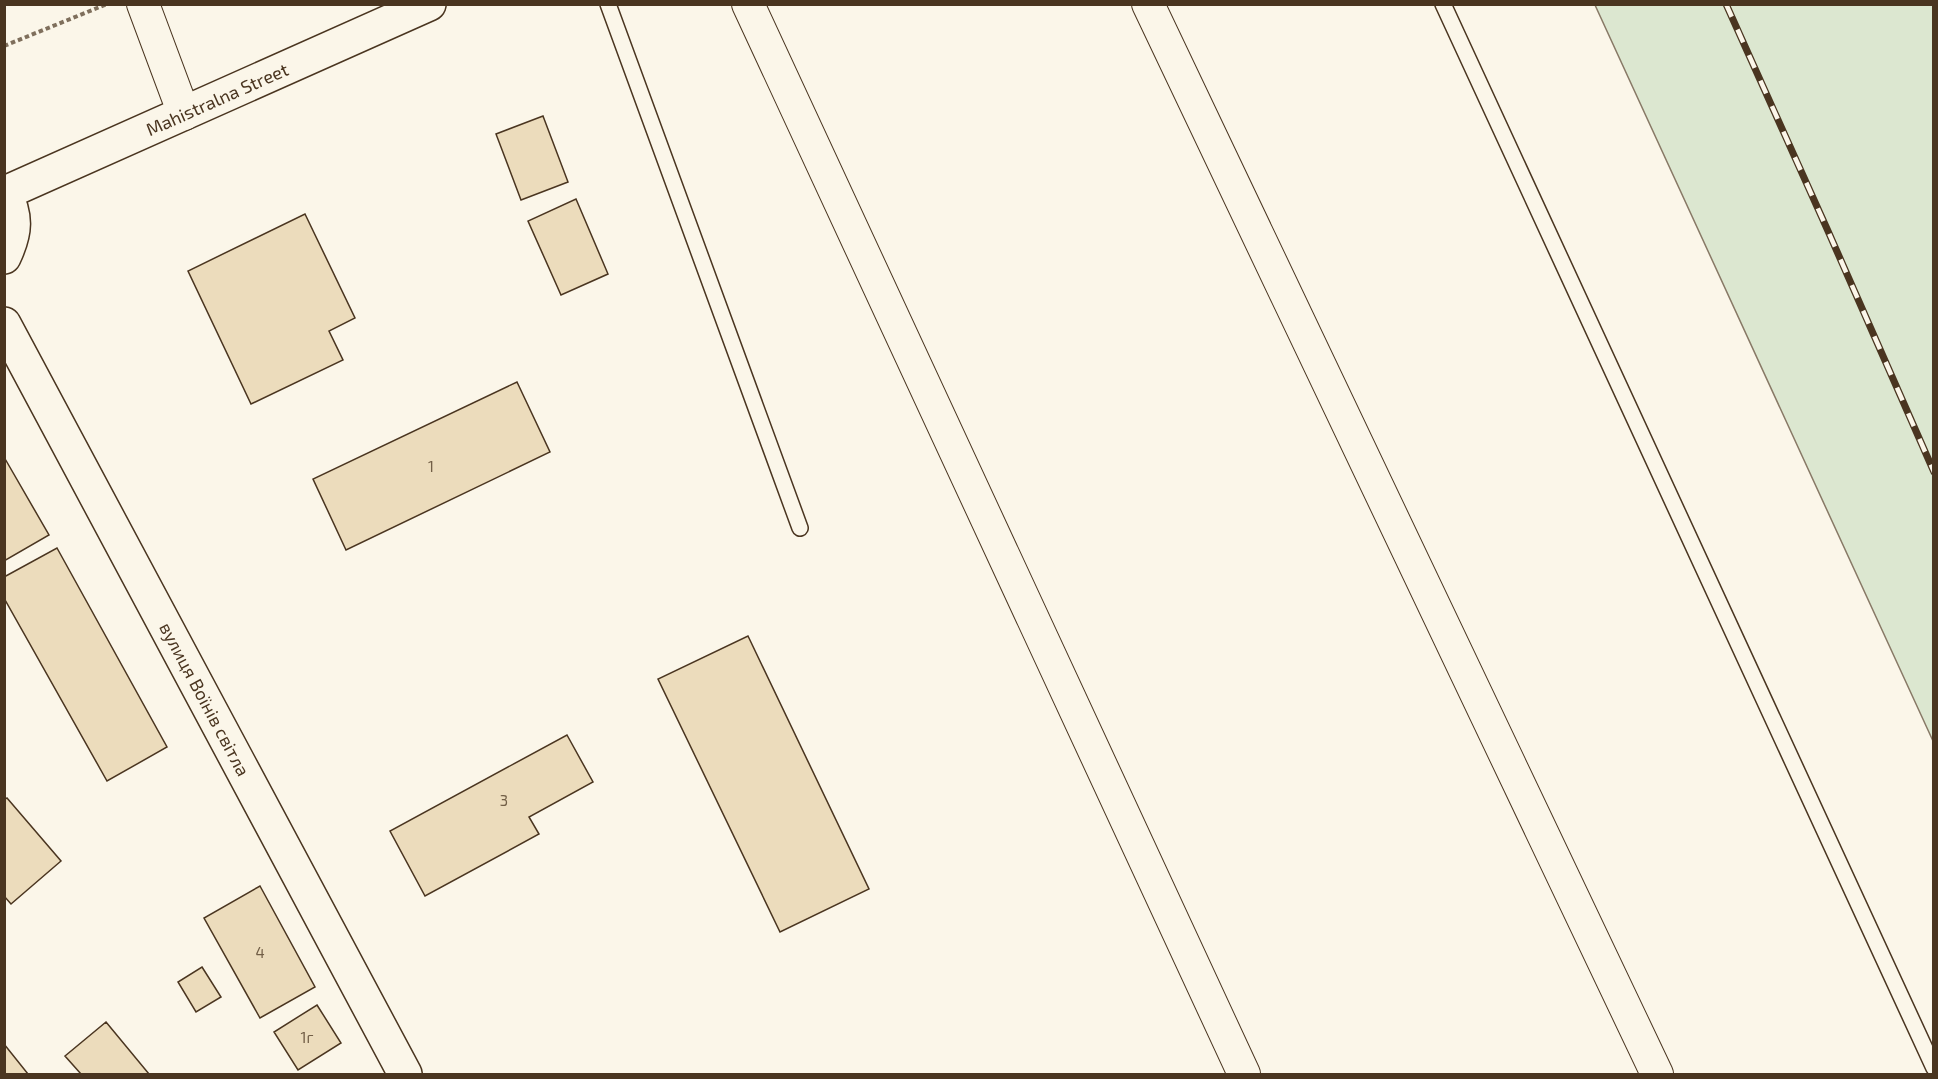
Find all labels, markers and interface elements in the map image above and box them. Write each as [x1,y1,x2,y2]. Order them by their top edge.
street label: Mahistralna Street [142,58,292,140]
house number: 1 [428,457,434,475]
street label: вулиця Воїнів світла [155,618,255,780]
house number: 3 [500,791,508,809]
house number: 4 [255,943,265,961]
house number: 1г [301,1028,314,1046]

